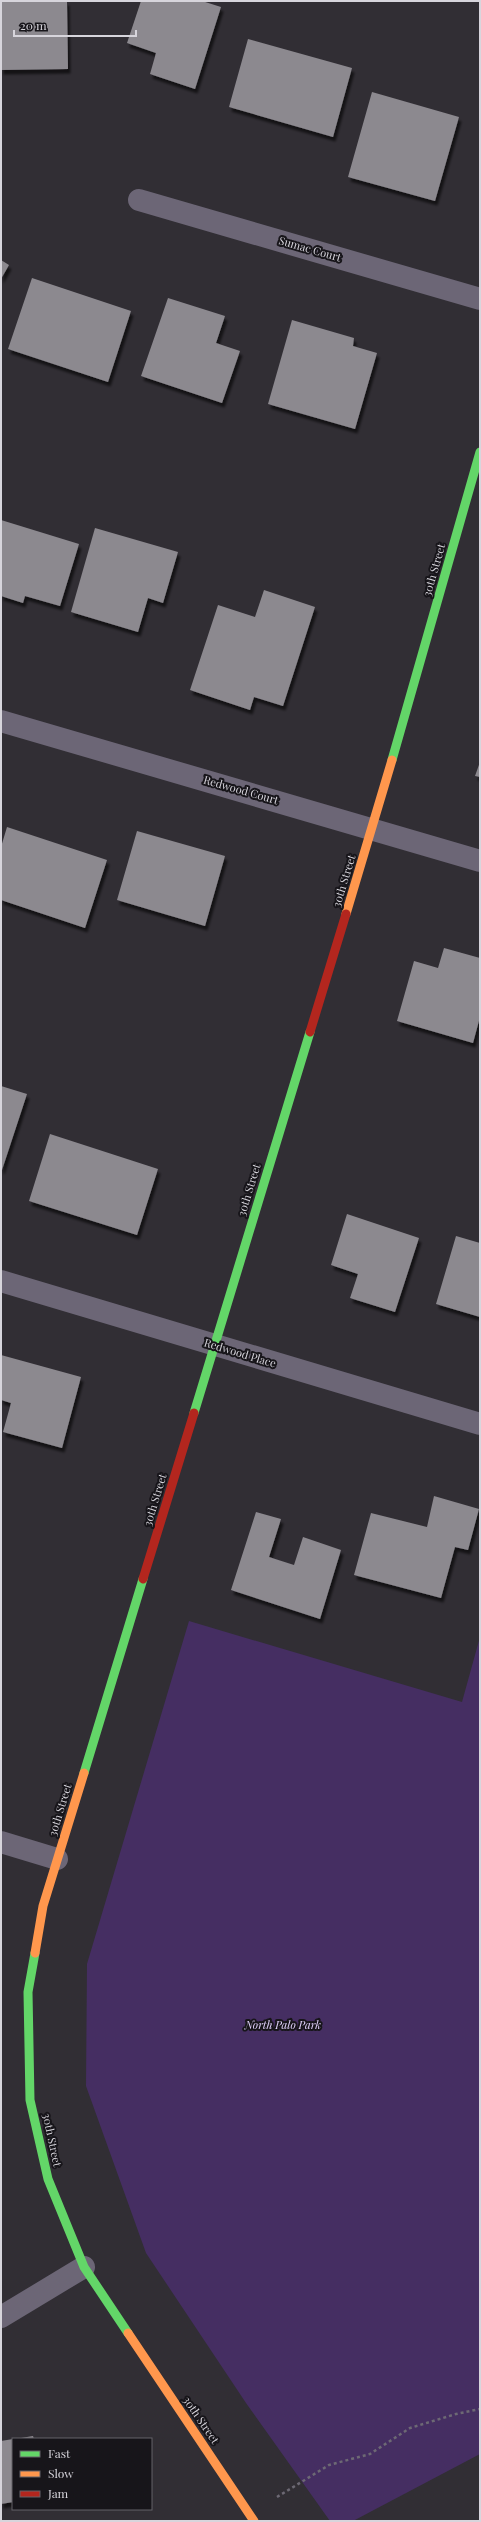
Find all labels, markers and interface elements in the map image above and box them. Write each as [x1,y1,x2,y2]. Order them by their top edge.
scale bar [14,12,136,38]
text: 20 m [20,17,47,33]
street label: Sumac Court [277,232,343,265]
street label: 30th Street [419,542,448,598]
street label: Redwood Court [202,772,281,807]
street label: 30th Street [328,853,359,909]
street label: 30th Street [233,1162,264,1218]
street label: Redwood Place [202,1334,278,1371]
street label: 30th Street [139,1472,170,1528]
street label: 30th Street [44,1782,75,1838]
park label: North Palo Park [244,2017,321,2032]
street label: 30th Street [40,2112,65,2168]
street label: 30th Street [180,2393,223,2446]
legend [12,2438,152,2510]
text: Fast [48,2445,71,2461]
text: Slow [48,2465,74,2481]
text: Jam [47,2485,69,2501]

